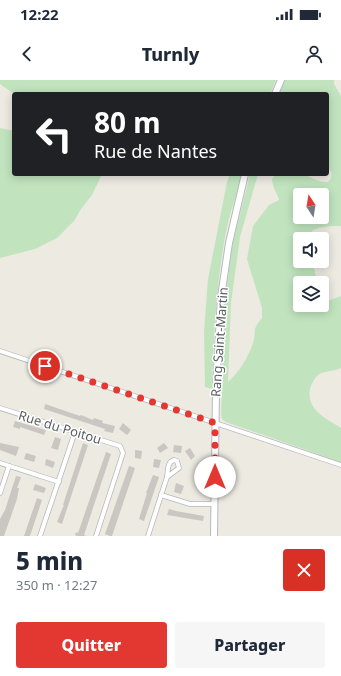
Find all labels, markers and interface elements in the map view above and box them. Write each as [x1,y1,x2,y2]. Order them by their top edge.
text: 12:22 [20,4,59,24]
text: Turnly [142,42,199,66]
icon: back [16,43,38,65]
icon: person [303,43,325,65]
text: 80 m [94,103,161,141]
icon: left [28,108,80,160]
text: Rue de Nantes [94,139,217,163]
north arrow [293,188,329,224]
map controls [293,188,329,312]
button: sound [293,232,329,268]
button: layers [293,276,329,312]
street label: Rang Saint-Martin [206,286,232,398]
pin [28,349,62,383]
icon: arrive [34,355,56,377]
street label: Rue du Poitou [16,406,104,448]
position arrow [194,456,236,498]
text: 5 min [16,544,83,577]
button: close [283,549,325,591]
text: 350 m · 12:27 [16,576,97,594]
button: Quitter [16,622,167,668]
button: Partager [175,622,325,668]

